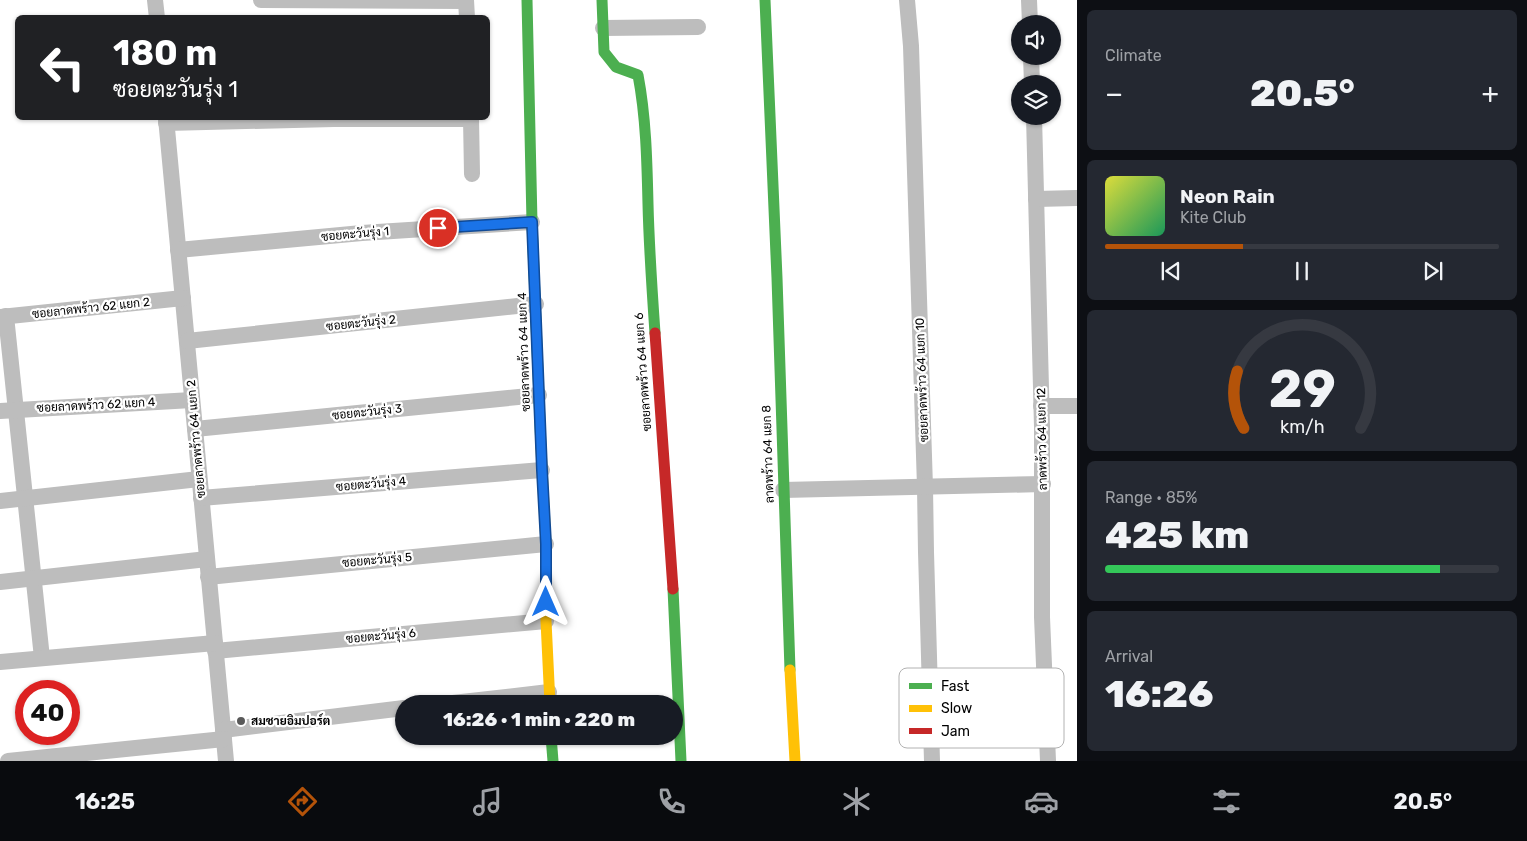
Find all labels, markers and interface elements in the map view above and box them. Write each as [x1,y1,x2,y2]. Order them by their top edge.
map controls [1011,15,1061,125]
button: sound [1011,15,1061,65]
text: 180 m [113,32,217,74]
icon: left [30,35,95,100]
text: Climate [1105,46,1162,65]
text: 20.5° [1250,70,1355,116]
button: layers [1011,75,1061,125]
text: ซอยตะวันรุ่ง 1 [113,76,238,103]
text: − [1105,77,1123,110]
text: + [1482,77,1499,110]
text: Neon Rain [1180,185,1275,208]
pin [417,207,459,249]
text: Kite Club [1180,208,1246,227]
icon: arrive [424,214,452,242]
street label: ซอยตะวันรุ่ง 1 [320,224,390,246]
icon: previous [1157,257,1185,285]
icon: pause [1288,257,1316,285]
icon: next [1419,257,1447,285]
street label: ซอยลาดพร้าว 64 แยก 4 [515,292,533,412]
street label: ซอยลาดพร้าว 62 แยก 2 [31,295,151,321]
street label: ซอยตะวันรุ่ง 2 [325,312,397,336]
street label: ซอยลาดพร้าว 64 แยก 6 [632,312,654,432]
street label: ซอยลาดพร้าว 64 แยก 10 [913,317,931,443]
text: 29 [1268,358,1336,420]
street label: ซอยลาดพร้าว 64 แยก 2 [184,379,208,499]
street label: ลาดพร้าว 64 แยก 12 [1034,388,1050,490]
street label: ซอยลาดพร้าว 62 แยก 4 [36,395,156,415]
street label: ซอยตะวันรุ่ง 3 [331,401,403,425]
street label: ลาดพร้าว 64 แยก 8 [759,405,777,503]
text: km/h [1280,416,1324,437]
street label: ซอยตะวันรุ่ง 4 [335,474,407,496]
text: Range · 85% [1105,488,1198,507]
text: 425 km [1105,512,1249,558]
street label: ซอยตะวันรุ่ง 5 [341,550,413,572]
position arrow [519,575,571,627]
street label: ซอยตะวันรุ่ง 6 [345,626,417,648]
text: Arrival [1105,647,1153,666]
legend [899,668,1064,748]
text: 16:26 [1105,671,1213,717]
text: Fast [941,678,970,695]
speed limit sign: 40 [15,680,80,745]
text: Slow [941,700,972,717]
text: 16:26 · 1 min · 220 m [443,708,635,731]
place label: สมชายอิมปอร์ต [251,713,330,728]
marker: สมชายอิมปอร์ต [235,715,247,727]
text: Jam [941,723,970,740]
icon: directions [285,784,320,819]
icon: music [470,784,505,819]
icon: phone [654,784,689,819]
icon: climate [839,784,874,819]
icon: car [1024,784,1059,819]
icon: filters [1209,784,1244,819]
text: 16:25 [75,788,135,815]
text: 20.5° [1393,788,1452,815]

